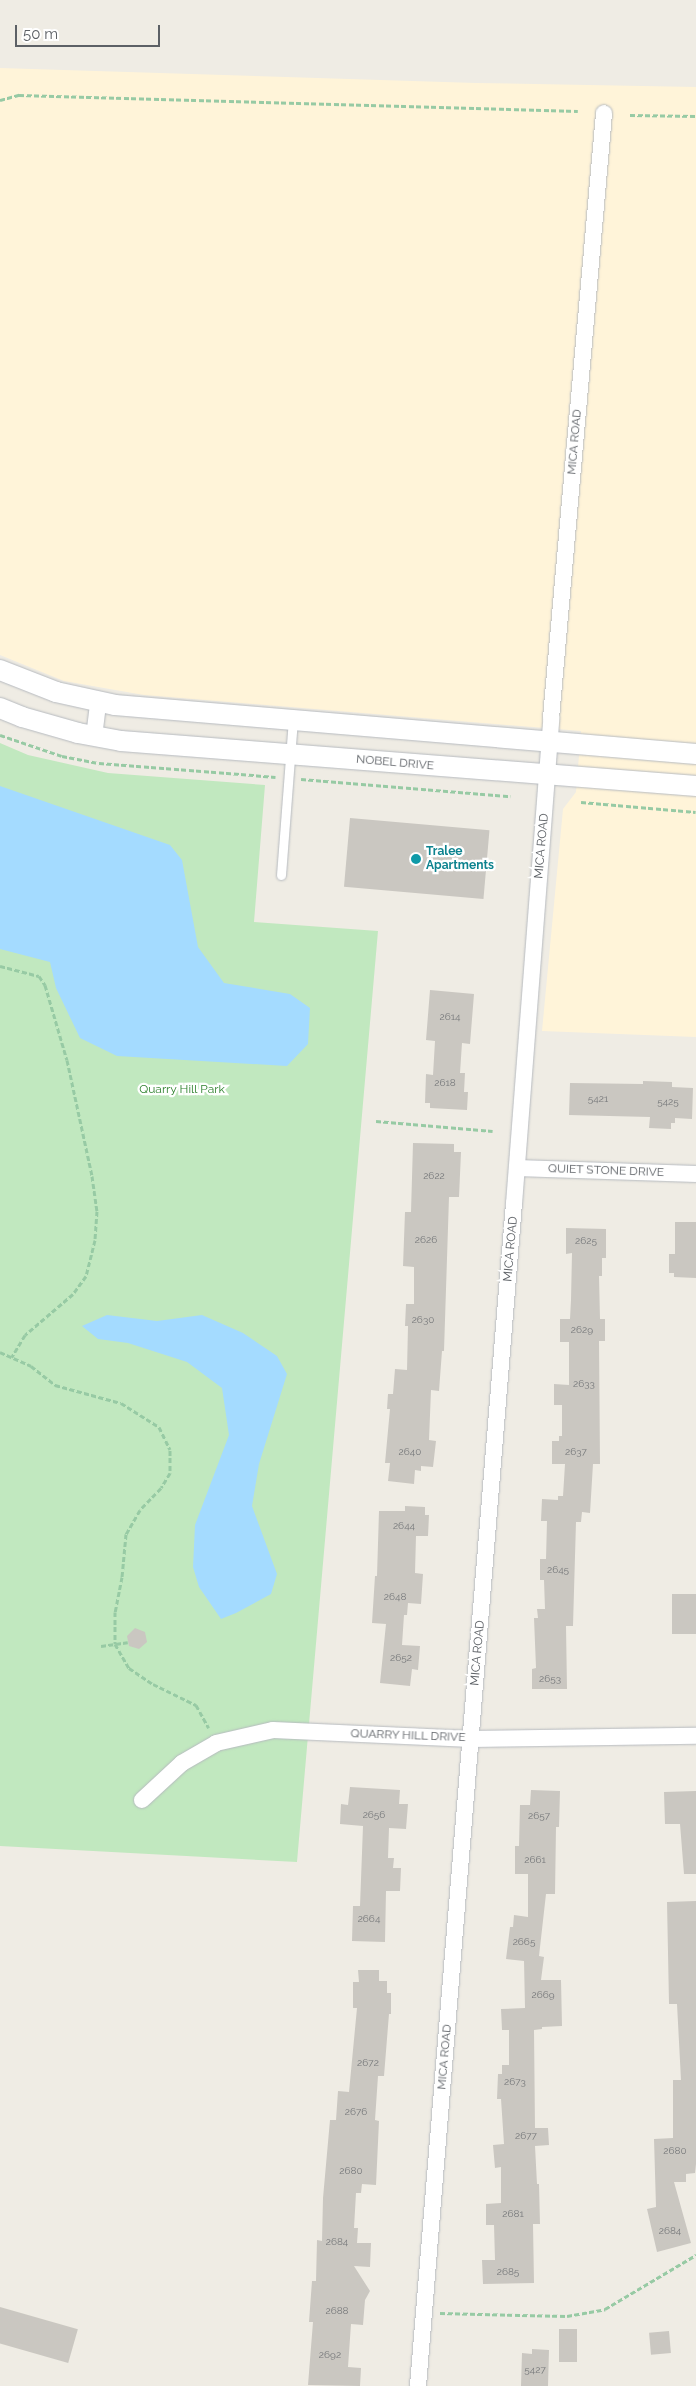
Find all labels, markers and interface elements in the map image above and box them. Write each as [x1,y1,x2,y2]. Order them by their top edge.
scale bar [18,15,162,47]
text: 50 m [23,25,58,43]
street label: MICA ROAD [565,408,585,476]
street label: NOBEL DRIVE [355,752,435,774]
street label: MICA ROAD [532,812,552,880]
place label: Tralee Apartments [426,845,494,873]
marker: Tralee Apartments [410,853,422,865]
house number: 2614 [440,1011,460,1023]
house number: 2618 [434,1077,456,1089]
park label: Quarry Hill Park [139,1083,225,1097]
house number: 5421 [588,1093,608,1105]
house number: 5425 [657,1096,679,1108]
street label: QUIET STONE DRIVE [548,1162,664,1180]
house number: 2622 [423,1170,445,1182]
street label: MICA ROAD [501,1215,521,1283]
house number: 2626 [415,1234,437,1246]
house number: 2625 [575,1235,597,1247]
house number: 2630 [412,1314,434,1326]
house number: 2629 [571,1324,593,1336]
house number: 2633 [573,1378,595,1390]
house number: 2640 [399,1446,421,1458]
house number: 2637 [565,1446,587,1458]
house number: 2644 [393,1520,415,1532]
house number: 2645 [547,1564,569,1576]
house number: 2648 [384,1591,406,1603]
street label: MICA ROAD [468,1619,488,1687]
house number: 2652 [390,1652,412,1664]
house number: 2653 [539,1673,561,1685]
street label: QUARRY HILL DRIVE [350,1727,466,1745]
house number: 2656 [363,1809,385,1821]
house number: 2657 [528,1810,550,1822]
house number: 2661 [524,1854,546,1866]
house number: 2664 [358,1913,380,1925]
house number: 2665 [513,1936,535,1948]
house number: 2669 [531,1989,555,2001]
street label: MICA ROAD [435,2023,455,2091]
house number: 2672 [357,2057,379,2069]
house number: 2673 [504,2076,526,2088]
house number: 2676 [345,2106,367,2118]
house number: 2677 [515,2130,537,2142]
house number: 2680 [663,2145,687,2157]
house number: 2680 [339,2165,363,2177]
house number: 2681 [502,2208,524,2220]
house number: 2684 [659,2225,681,2237]
house number: 2684 [326,2236,348,2248]
house number: 2685 [497,2266,519,2278]
house number: 2688 [325,2305,349,2317]
house number: 2692 [319,2349,341,2361]
house number: 5427 [524,2364,546,2376]

